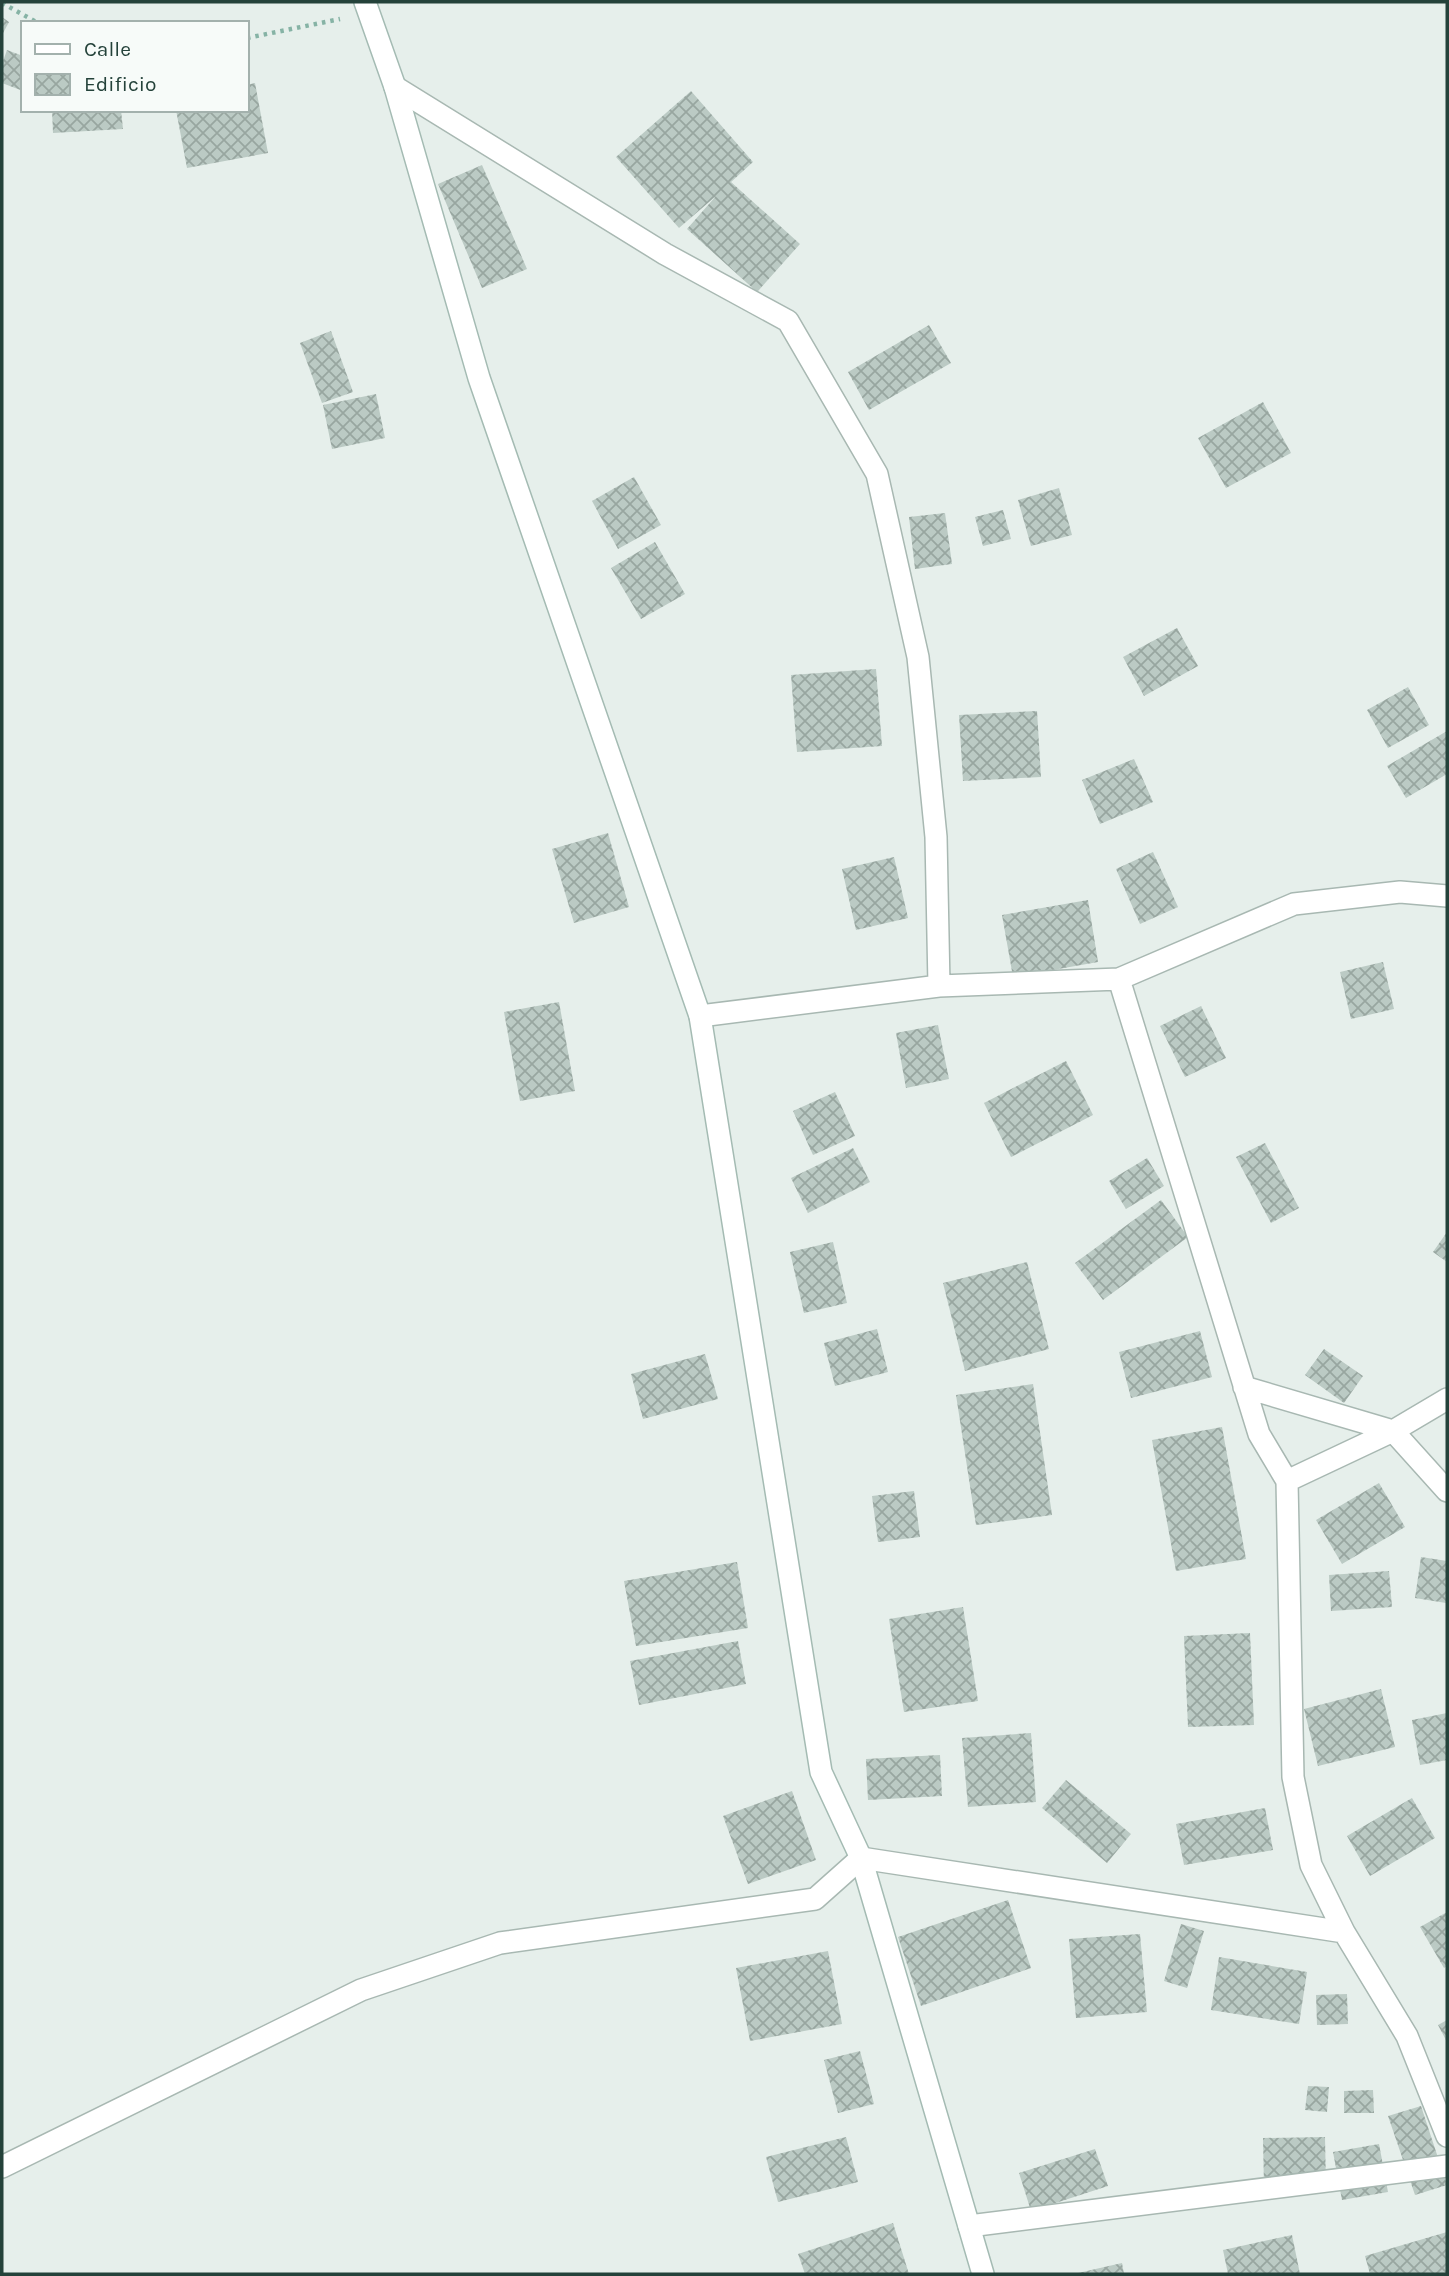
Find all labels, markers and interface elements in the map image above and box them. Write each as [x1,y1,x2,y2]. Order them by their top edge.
legend [21,21,248,112]
text: Calle [84,37,131,61]
text: Edificio [84,72,157,96]

